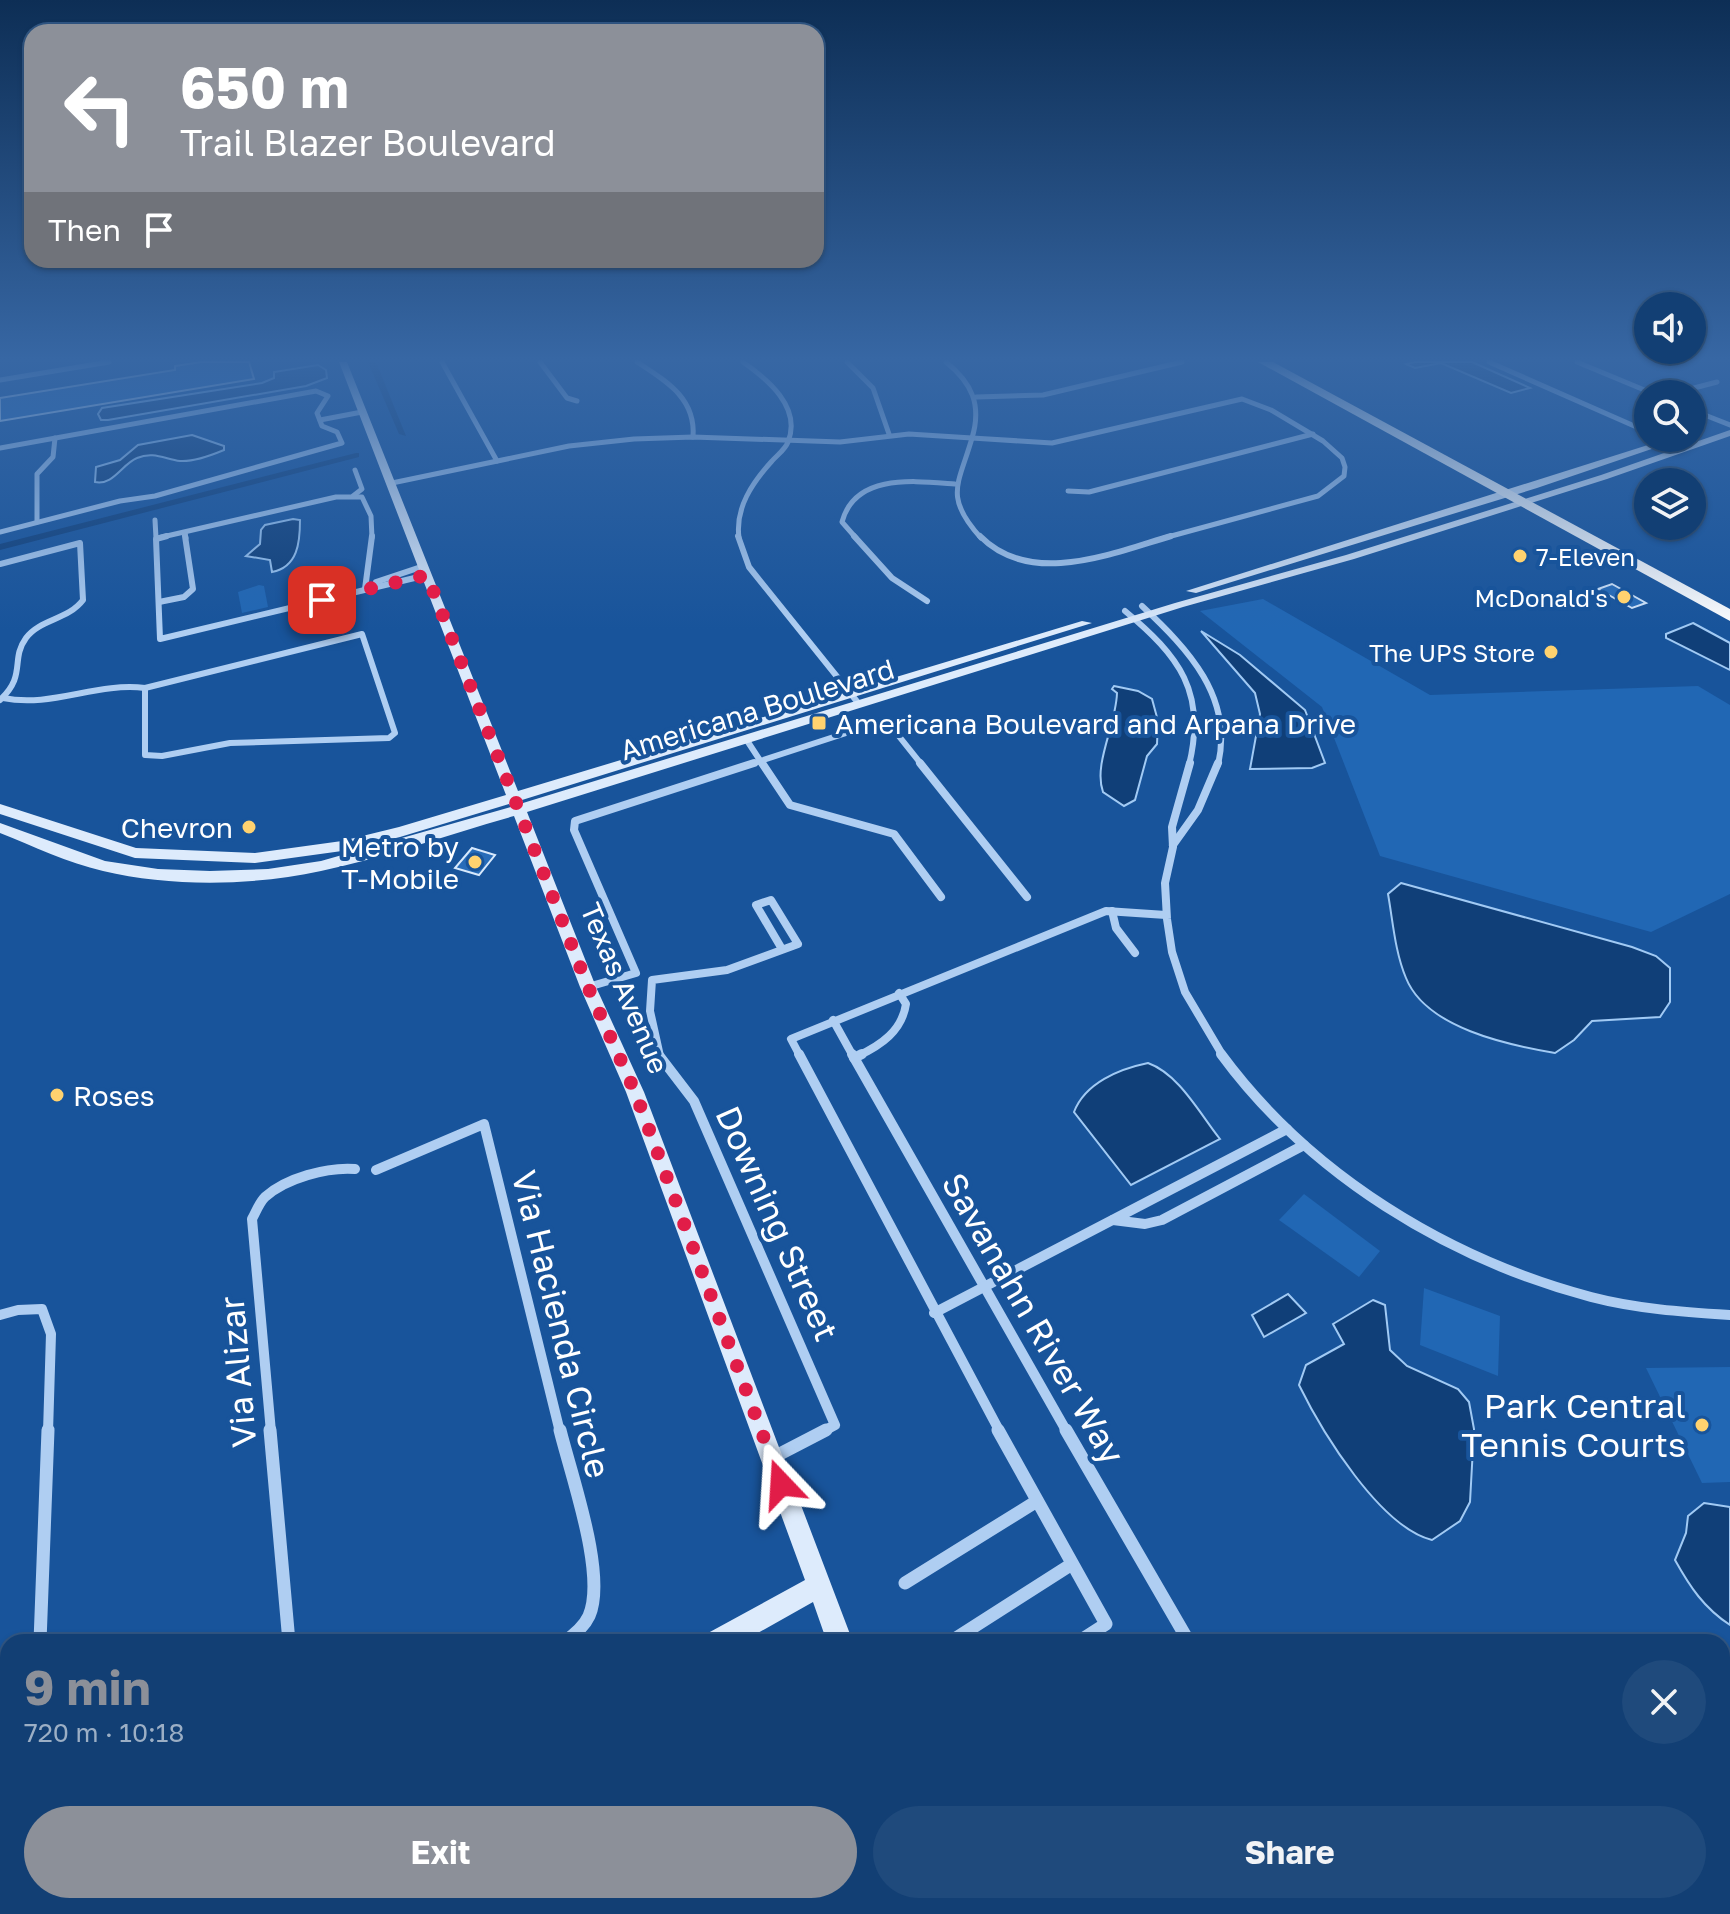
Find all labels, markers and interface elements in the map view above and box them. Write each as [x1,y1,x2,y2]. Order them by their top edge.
text: 650 m [180,53,349,120]
icon: left [48,56,152,160]
text: Trail Blazer Boulevard [180,121,556,164]
icon: arrive [137,208,181,252]
text: Then [48,212,121,248]
map controls [1634,292,1706,540]
button: sound [1634,292,1706,364]
button: search [1634,380,1706,452]
button: layers [1634,468,1706,540]
place label: 7-Eleven [1536,542,1635,571]
marker: 7-Eleven [1511,547,1529,565]
pin [288,566,356,634]
icon: arrive [300,578,344,622]
place label: McDonald's [1475,583,1608,612]
marker: McDonald's [1615,588,1633,606]
place label: The UPS Store [1369,638,1535,667]
marker: The UPS Store [1542,643,1560,661]
street label: Americana Boulevard [616,652,898,766]
place label: Americana Boulevard and Arpana Drive [835,707,1356,740]
marker: Americana Boulevard and Arpana Drive [810,714,828,732]
place label: Chevron [121,811,233,844]
marker: Chevron [240,818,258,836]
place label: Metro by T-Mobile [341,830,459,895]
marker: Metro by T-Mobile [466,853,484,871]
street label: Texas Avenue [574,898,676,1078]
place label: Roses [73,1079,154,1112]
marker: Roses [48,1086,66,1104]
street label: Downing Street [708,1100,848,1346]
street label: Via Hacienda Circle [504,1166,620,1482]
street label: Savanahn River Way [934,1166,1134,1470]
street label: Via Alizar [210,1295,264,1449]
place label: Park Central Tennis Courts [1461,1385,1686,1464]
marker: Park Central Tennis Courts [1693,1416,1711,1434]
position arrow [739,1442,823,1526]
text: 9 min [24,1658,151,1716]
button: close [1622,1660,1706,1744]
text: 720 m · 10:18 [24,1717,184,1748]
button: Exit [24,1806,857,1898]
button: Share [873,1806,1706,1898]

